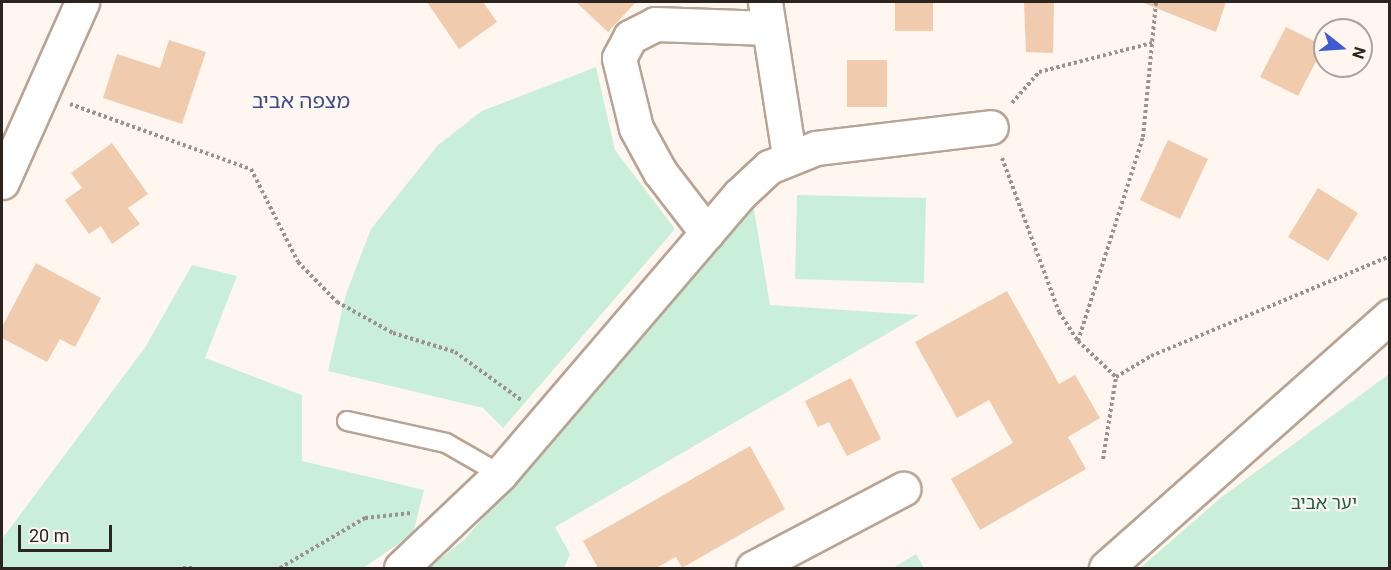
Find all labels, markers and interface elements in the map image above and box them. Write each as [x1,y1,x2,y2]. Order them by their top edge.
north arrow [1313,18,1373,78]
text: N [1348,45,1370,61]
district label: מצפה אביב [252,88,350,114]
park label: יער אביב [1291,492,1357,514]
scale bar [21,513,116,551]
text: 20 m [29,525,69,546]

